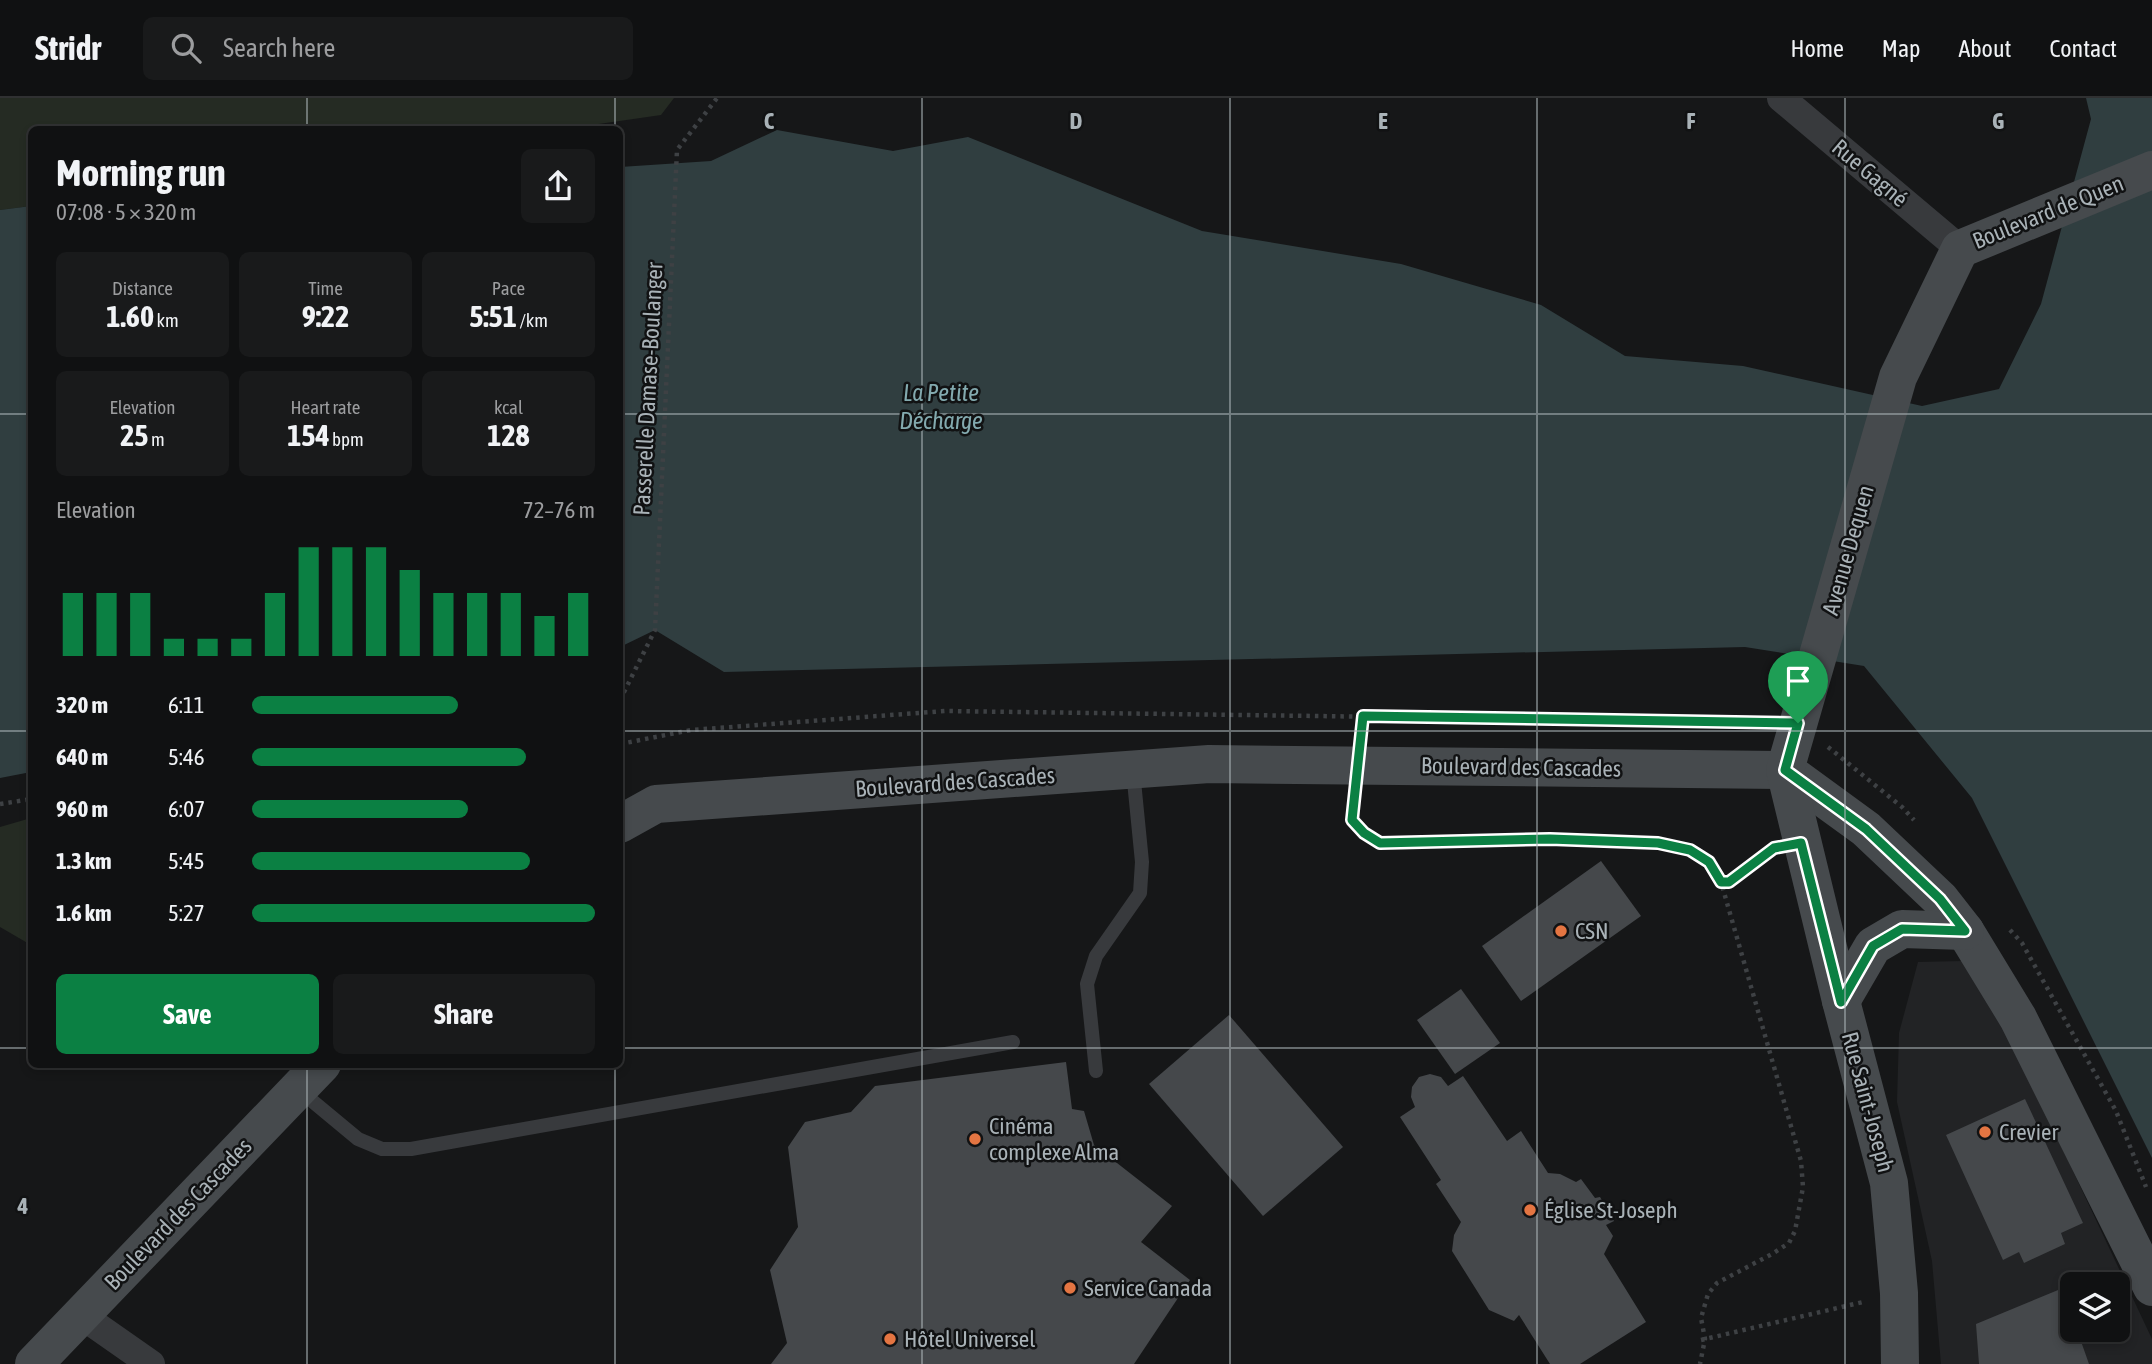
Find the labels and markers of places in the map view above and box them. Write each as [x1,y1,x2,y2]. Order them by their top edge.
pin [1768,651,1828,723]
place label: CSN [1575,918,1609,944]
marker: CSN [1553,923,1569,939]
place label: Cinéma complexe Alma [989,1113,1119,1165]
place label: Crevier [1999,1119,2060,1145]
marker: Crevier [1977,1124,1993,1140]
marker: Cinéma complexe Alma [967,1131,983,1147]
place label: Église St-Joseph [1544,1197,1678,1223]
marker: Église St-Joseph [1522,1202,1538,1218]
place label: Service Canada [1084,1275,1212,1301]
marker: Service Canada [1062,1280,1078,1296]
place label: Hôtel Universel [904,1326,1035,1352]
marker: Hôtel Universel [882,1331,898,1347]

